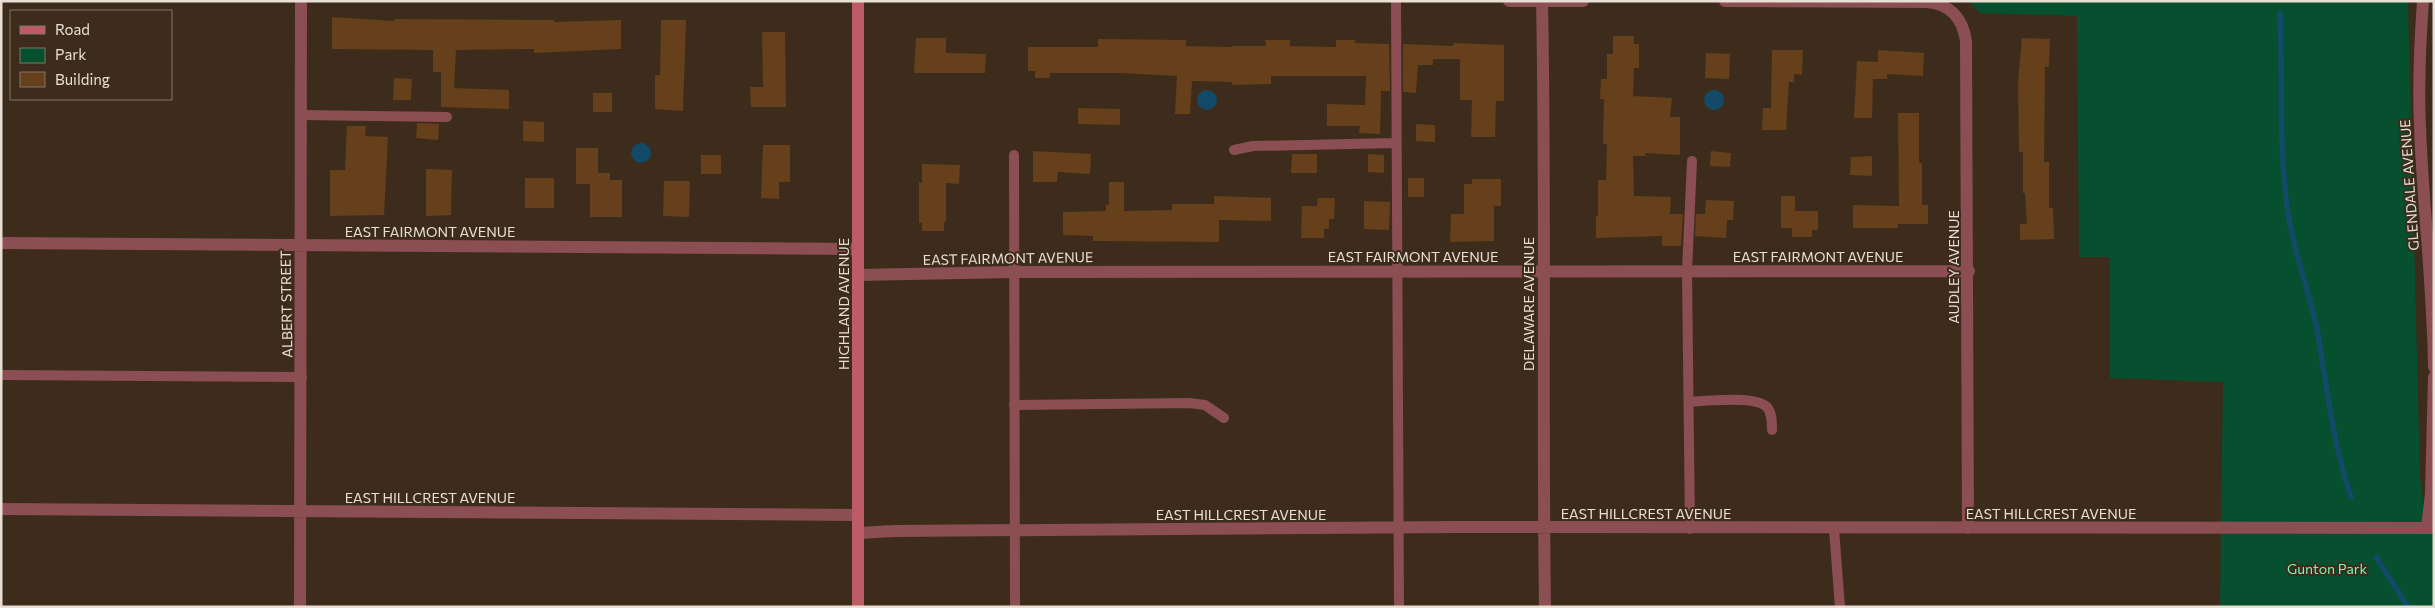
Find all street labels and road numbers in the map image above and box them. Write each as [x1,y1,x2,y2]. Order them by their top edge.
street label: GLENDALE AVENUE [2396,119,2422,251]
street label: AUDLEY AVENUE [1945,210,1962,324]
street label: EAST FAIRMONT AVENUE [345,223,515,240]
street label: DELAWARE AVENUE [1520,237,1537,371]
street label: HIGHLAND AVENUE [835,238,852,370]
street label: EAST FAIRMONT AVENUE [923,248,1093,268]
street label: EAST FAIRMONT AVENUE [1328,248,1498,265]
street label: EAST FAIRMONT AVENUE [1733,248,1903,265]
street label: ALBERT STREET [277,250,295,358]
street label: EAST HILLCREST AVENUE [345,489,515,506]
street label: EAST HILLCREST AVENUE [1561,505,1731,522]
street label: EAST HILLCREST AVENUE [1966,505,2136,522]
street label: EAST HILLCREST AVENUE [1156,506,1326,523]

